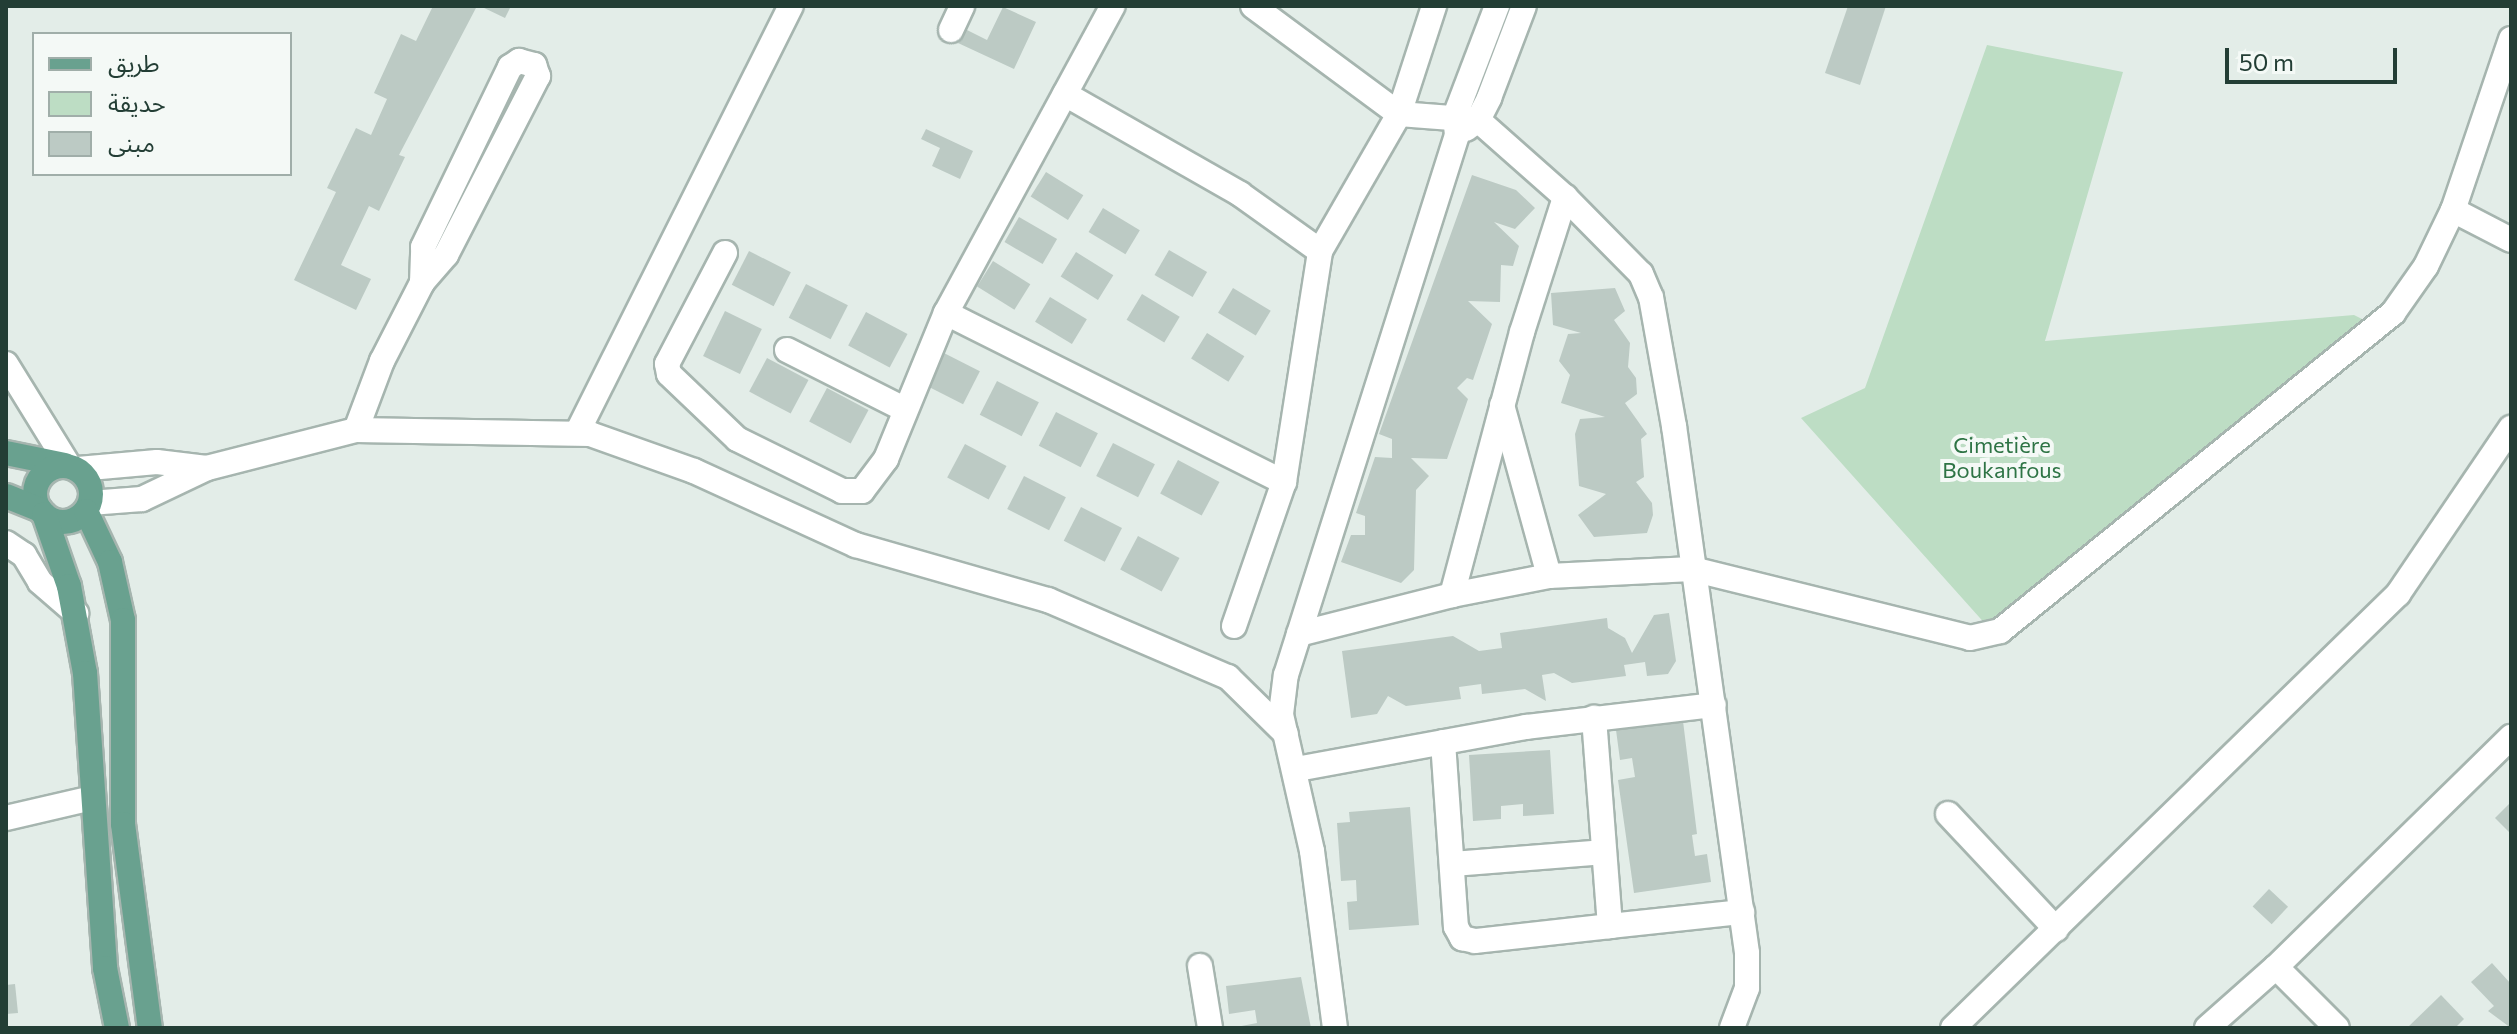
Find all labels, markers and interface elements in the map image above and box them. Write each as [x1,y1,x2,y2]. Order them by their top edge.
legend [32,32,292,176]
scale bar [2229,32,2401,82]
text: 50 m [2239,47,2294,76]
text: طريق [108,48,160,77]
text: حديقة [108,88,166,117]
text: مبنى [108,128,155,157]
park label: Cimetière Boukanfous [1942,431,2062,482]

